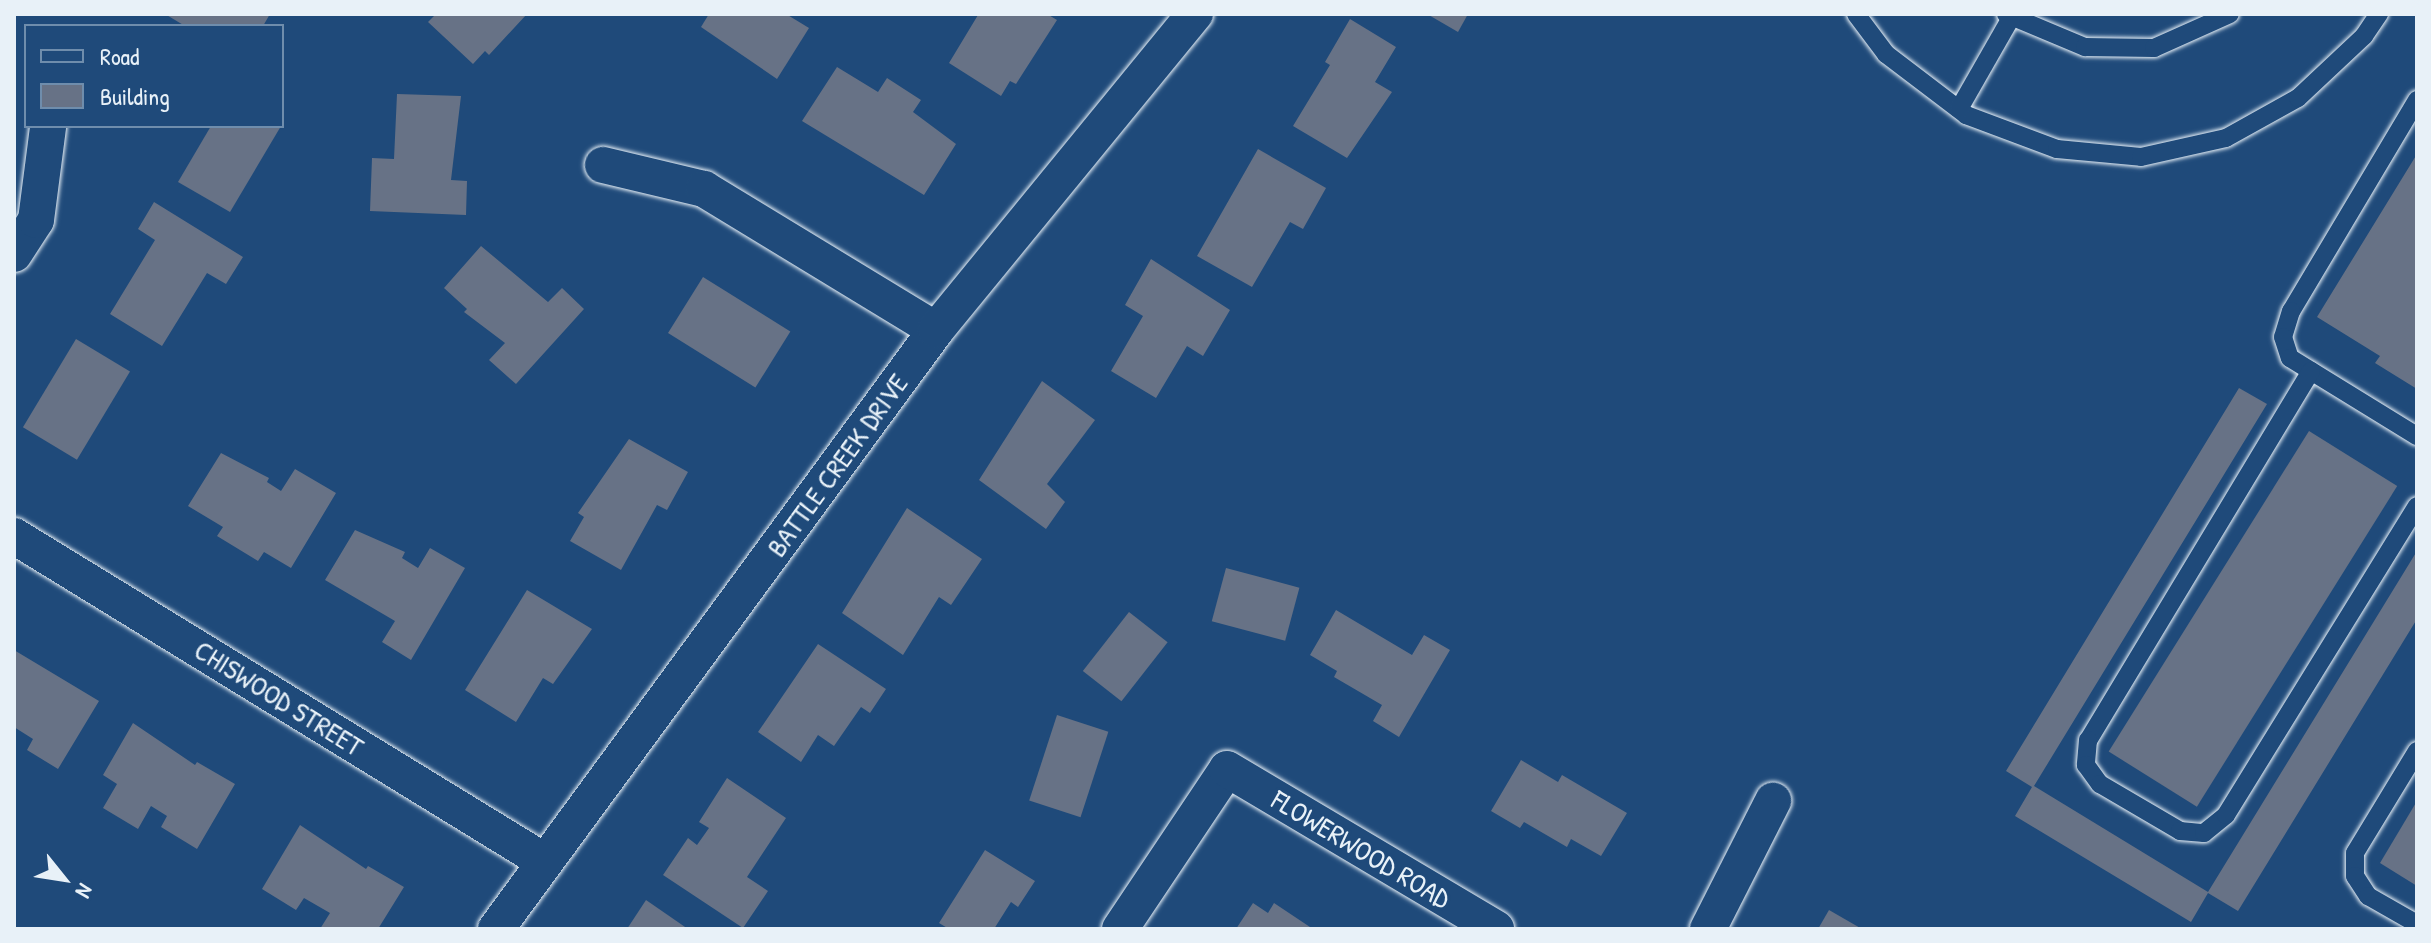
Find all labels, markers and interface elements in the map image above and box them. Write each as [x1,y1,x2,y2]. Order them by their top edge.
legend [24,24,284,128]
text: Road [100,40,139,72]
text: Building [100,80,170,112]
street label: BATTLE CREEK DRIVE [759,367,915,563]
street label: CHISWOOD STREET [188,633,370,763]
street label: FLOWERWOOD ROAD [1266,783,1456,915]
north arrow [24,839,104,919]
text: N [69,878,101,904]

